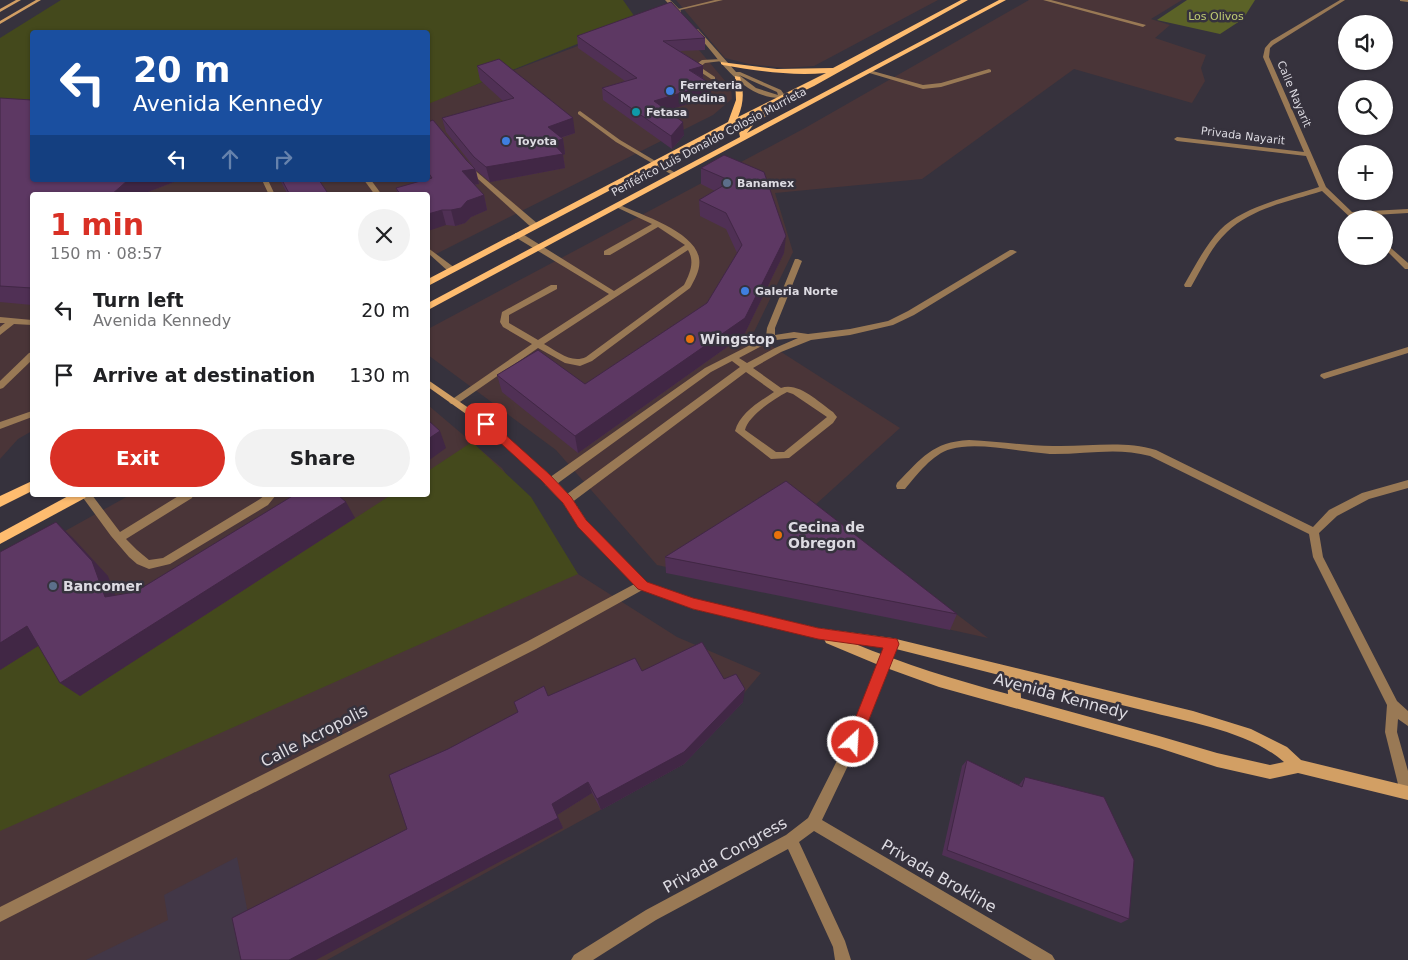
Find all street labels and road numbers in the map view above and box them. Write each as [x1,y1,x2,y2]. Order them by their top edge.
street label: Calle Nayarit [1274,59,1314,130]
street label: Periférico Luis Donaldo Colosio Murrieta [609,85,809,199]
street label: Privada Nayarit [1200,124,1286,148]
street label: Avenida Kennedy [992,669,1130,723]
street label: Calle Acropolis [257,701,371,771]
street label: Privada Congress [660,813,790,897]
street label: Privada Brokline [878,835,1000,917]

